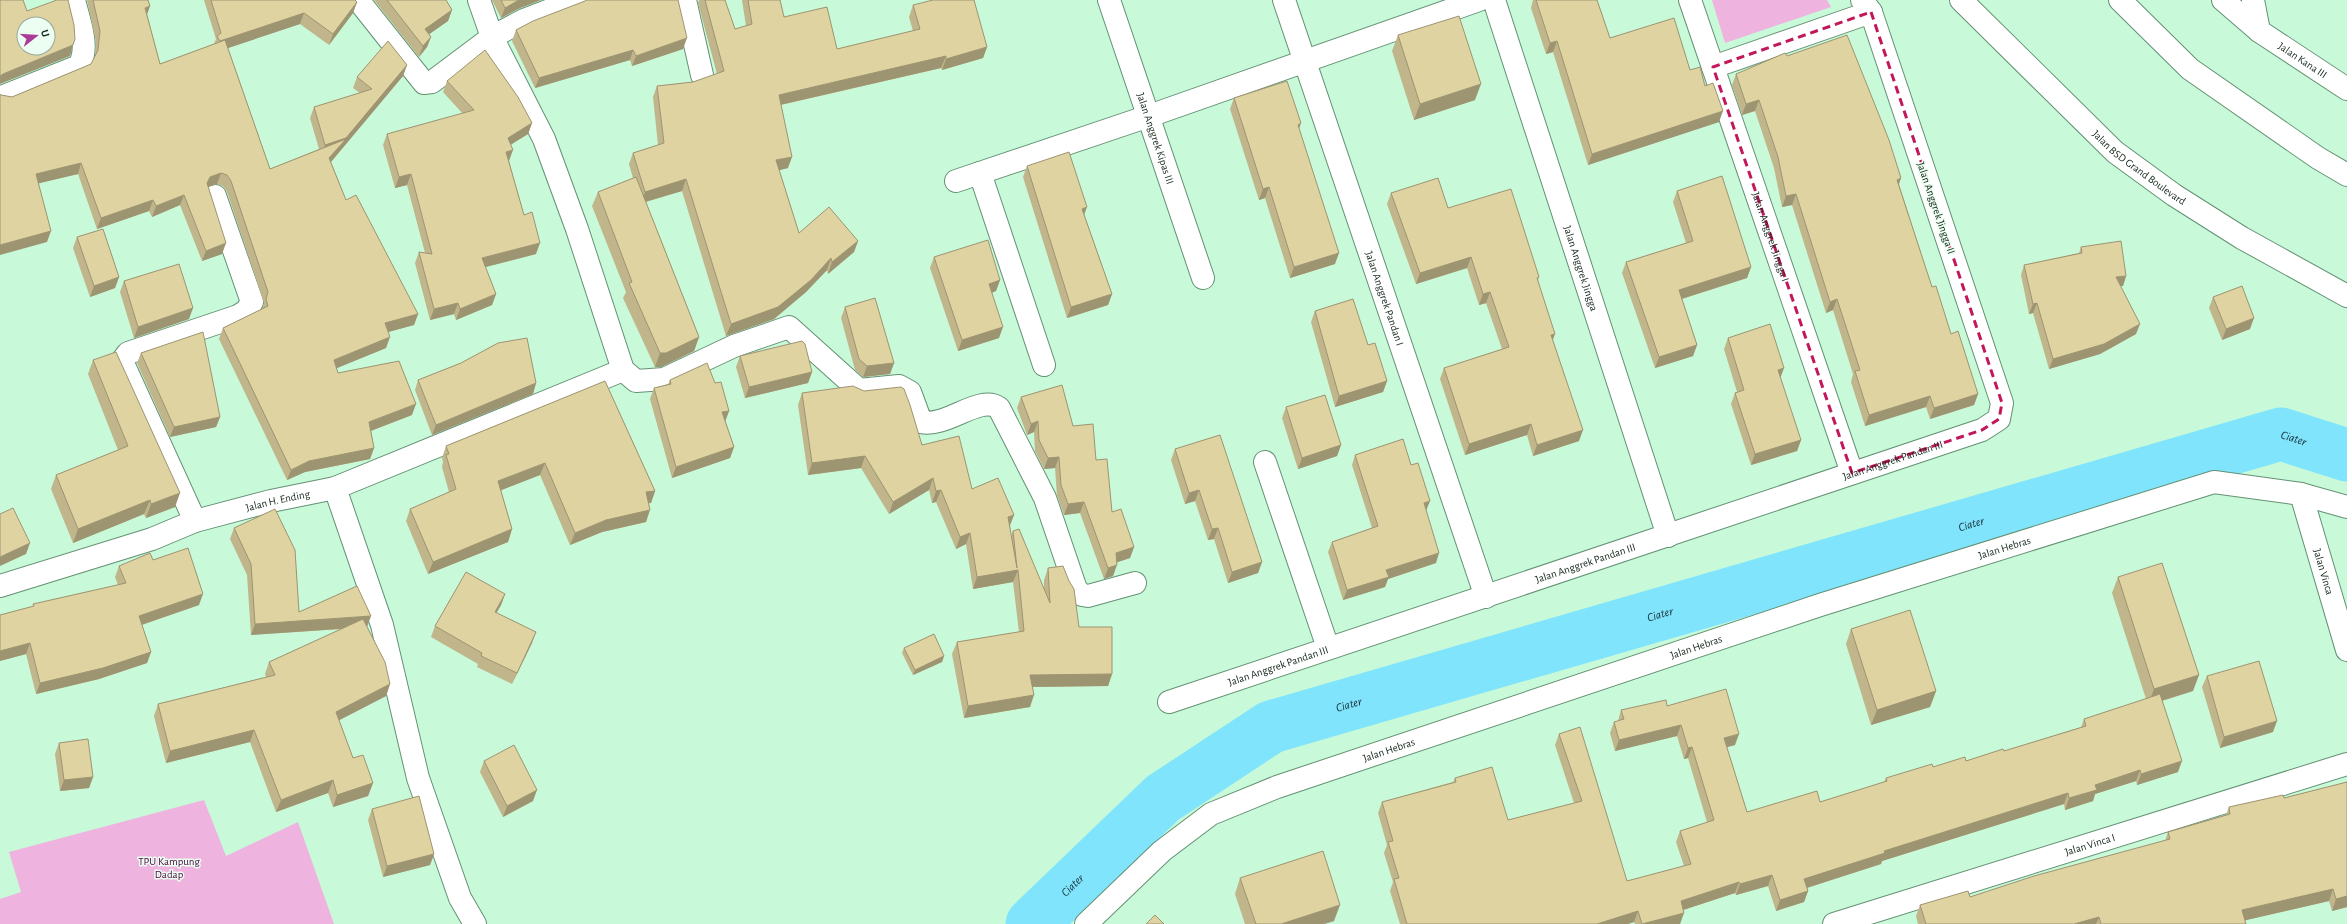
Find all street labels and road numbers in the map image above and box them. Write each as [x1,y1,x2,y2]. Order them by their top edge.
street label: Jalan Kana III [2276,40,2329,80]
street label: Jalan Anggrek Kipas III [1135,91,1176,185]
street label: Jalan BSD Grand Boulevard [2091,128,2188,207]
street label: Jalan Anggrek Jingga II [1915,161,1957,255]
street label: Jalan Anggrek Jingga I [1751,190,1791,283]
street label: Jalan Anggrek Jingga [1562,224,1600,312]
street label: Jalan Anggrek Pandan I [1364,250,1406,347]
street label: Jalan Anggrek Pandan III [1841,438,1944,482]
street label: Jalan H. Ending [244,488,311,513]
street label: Jalan Hebras [1977,534,2032,561]
street label: Jalan Anggrek Pandan III [1534,541,1637,585]
street label: Jalan Vinca [2312,547,2336,596]
street label: Jalan Hebras [1669,633,1723,660]
street label: Jalan Anggrek Pandan III [1227,644,1330,687]
street label: Jalan Hebras [1361,736,1416,763]
street label: Jalan Vinca I [2063,831,2116,857]

